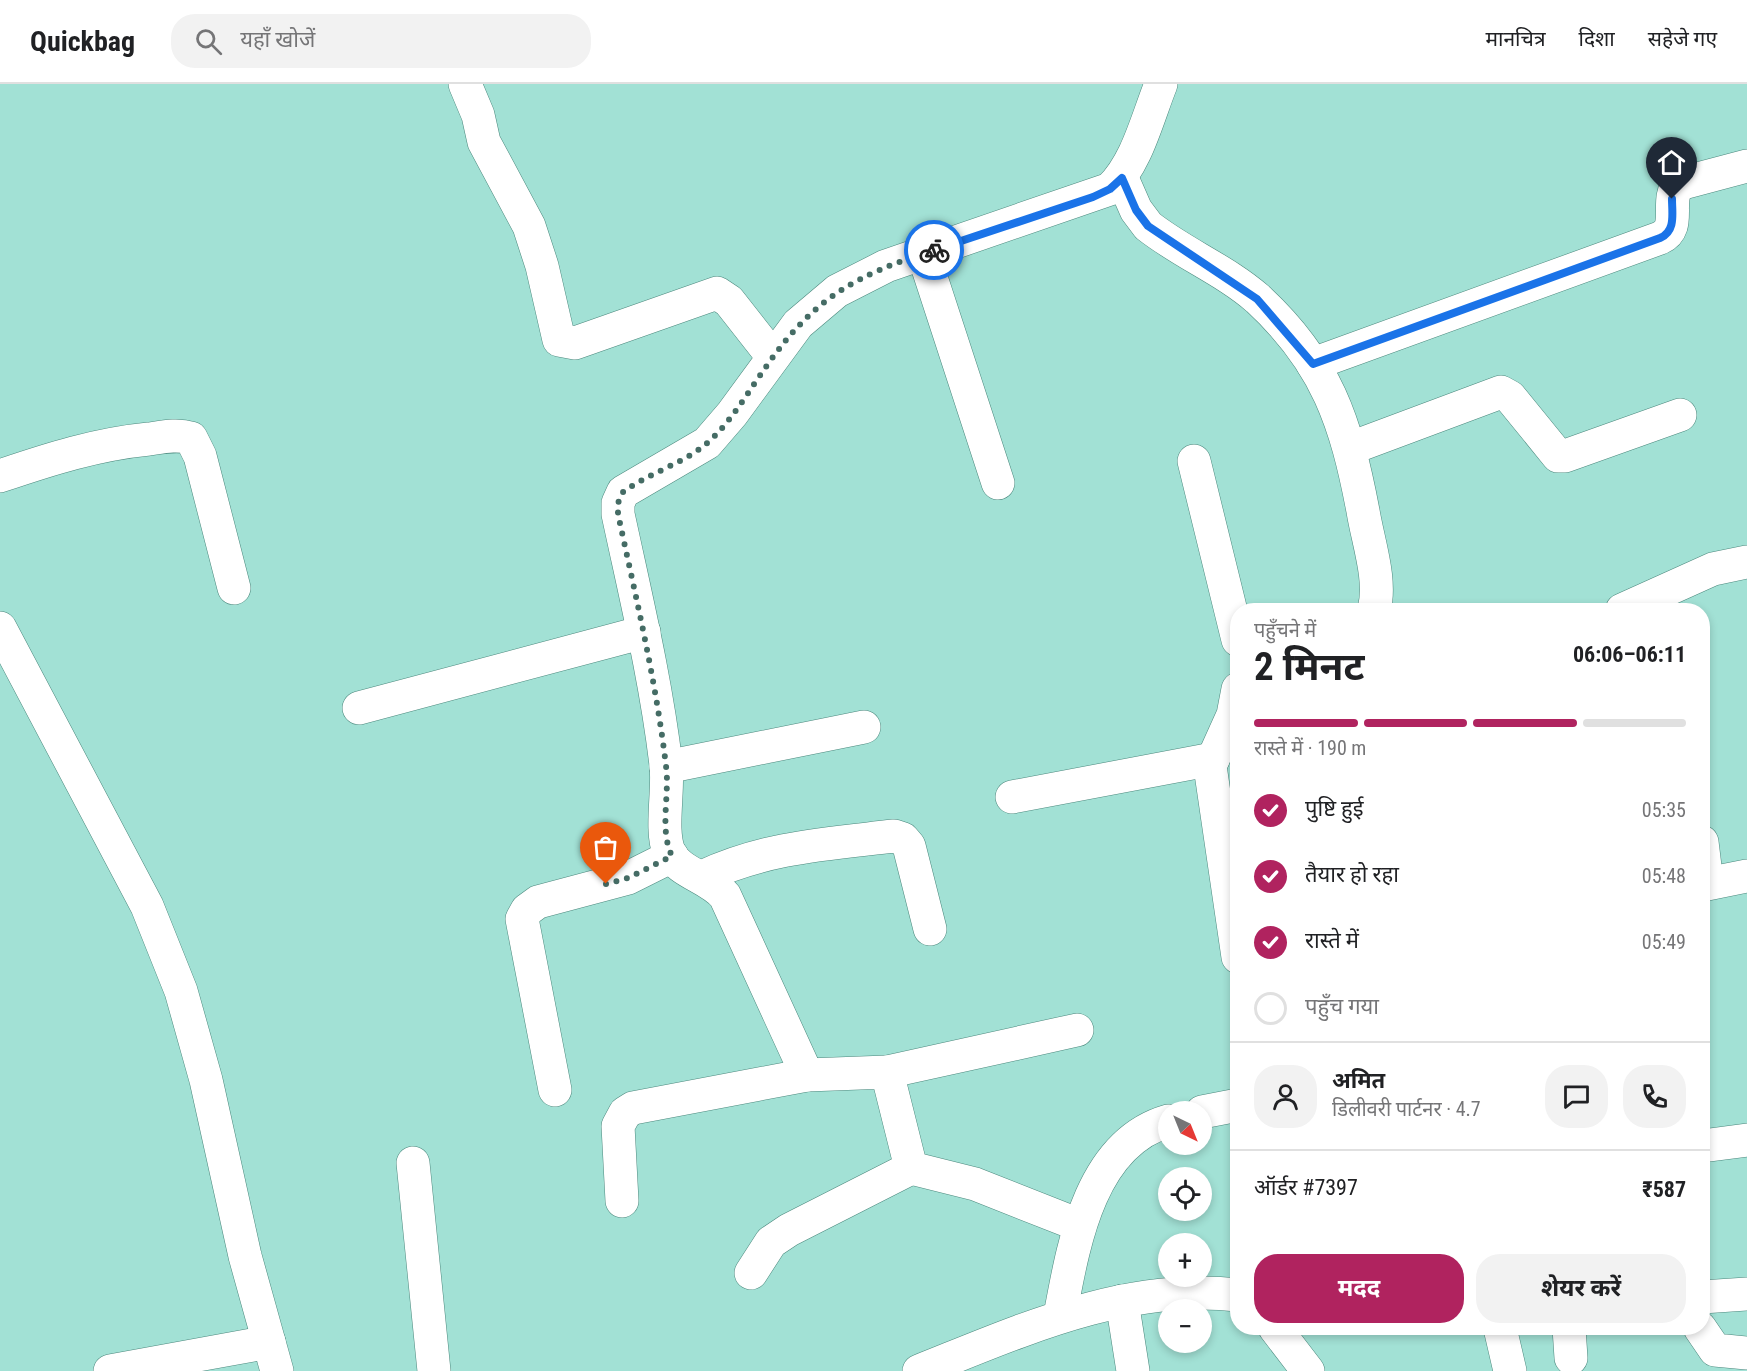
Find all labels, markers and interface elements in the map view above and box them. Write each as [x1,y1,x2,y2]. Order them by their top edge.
search box [171,14,591,68]
text: Quickbag [30,25,135,58]
icon: search [192,25,225,58]
text: यहाँ खोजें [240,27,315,52]
text: मानचित्र [1485,27,1546,51]
text: दिशा [1579,27,1615,51]
text: सहेजे गए [1648,27,1717,51]
pin [1646,137,1697,199]
icon: home [1655,146,1688,179]
courier [904,220,964,280]
icon: bike [918,234,951,267]
text: पहुँचने में [1254,618,1316,642]
text: 06:06–06:11 [1573,642,1686,667]
text: 2 मिनट [1254,644,1365,690]
text: रास्ते में · 190 m [1254,736,1366,760]
icon: check [1254,794,1287,827]
text: पुष्टि हुई [1305,796,1364,821]
text: 05:35 [1642,798,1686,822]
pin [580,822,631,884]
icon: bag [589,831,622,864]
icon: check [1254,860,1287,893]
text: तैयार हो रहा [1305,862,1399,887]
text: 05:48 [1642,864,1686,888]
icon: check [1254,926,1287,959]
text: रास्ते में [1305,928,1359,953]
text: 05:49 [1642,930,1686,954]
text: पहुँच गया [1305,994,1379,1019]
button: person [1254,1065,1317,1128]
button: chat [1545,1065,1608,1128]
button: phone [1623,1065,1686,1128]
text: अमित [1332,1068,1385,1093]
text: डिलीवरी पार्टनर · 4.7 [1332,1097,1481,1121]
north arrow [1158,1101,1212,1155]
map controls [1158,1101,1212,1353]
button: locate [1158,1167,1212,1221]
text: ऑर्डर #7397 [1254,1175,1358,1200]
text: ₹587 [1642,1177,1686,1202]
button: + [1158,1233,1212,1287]
button: मदद [1254,1254,1464,1323]
button: शेयर करें [1476,1254,1686,1323]
button: − [1158,1299,1212,1353]

